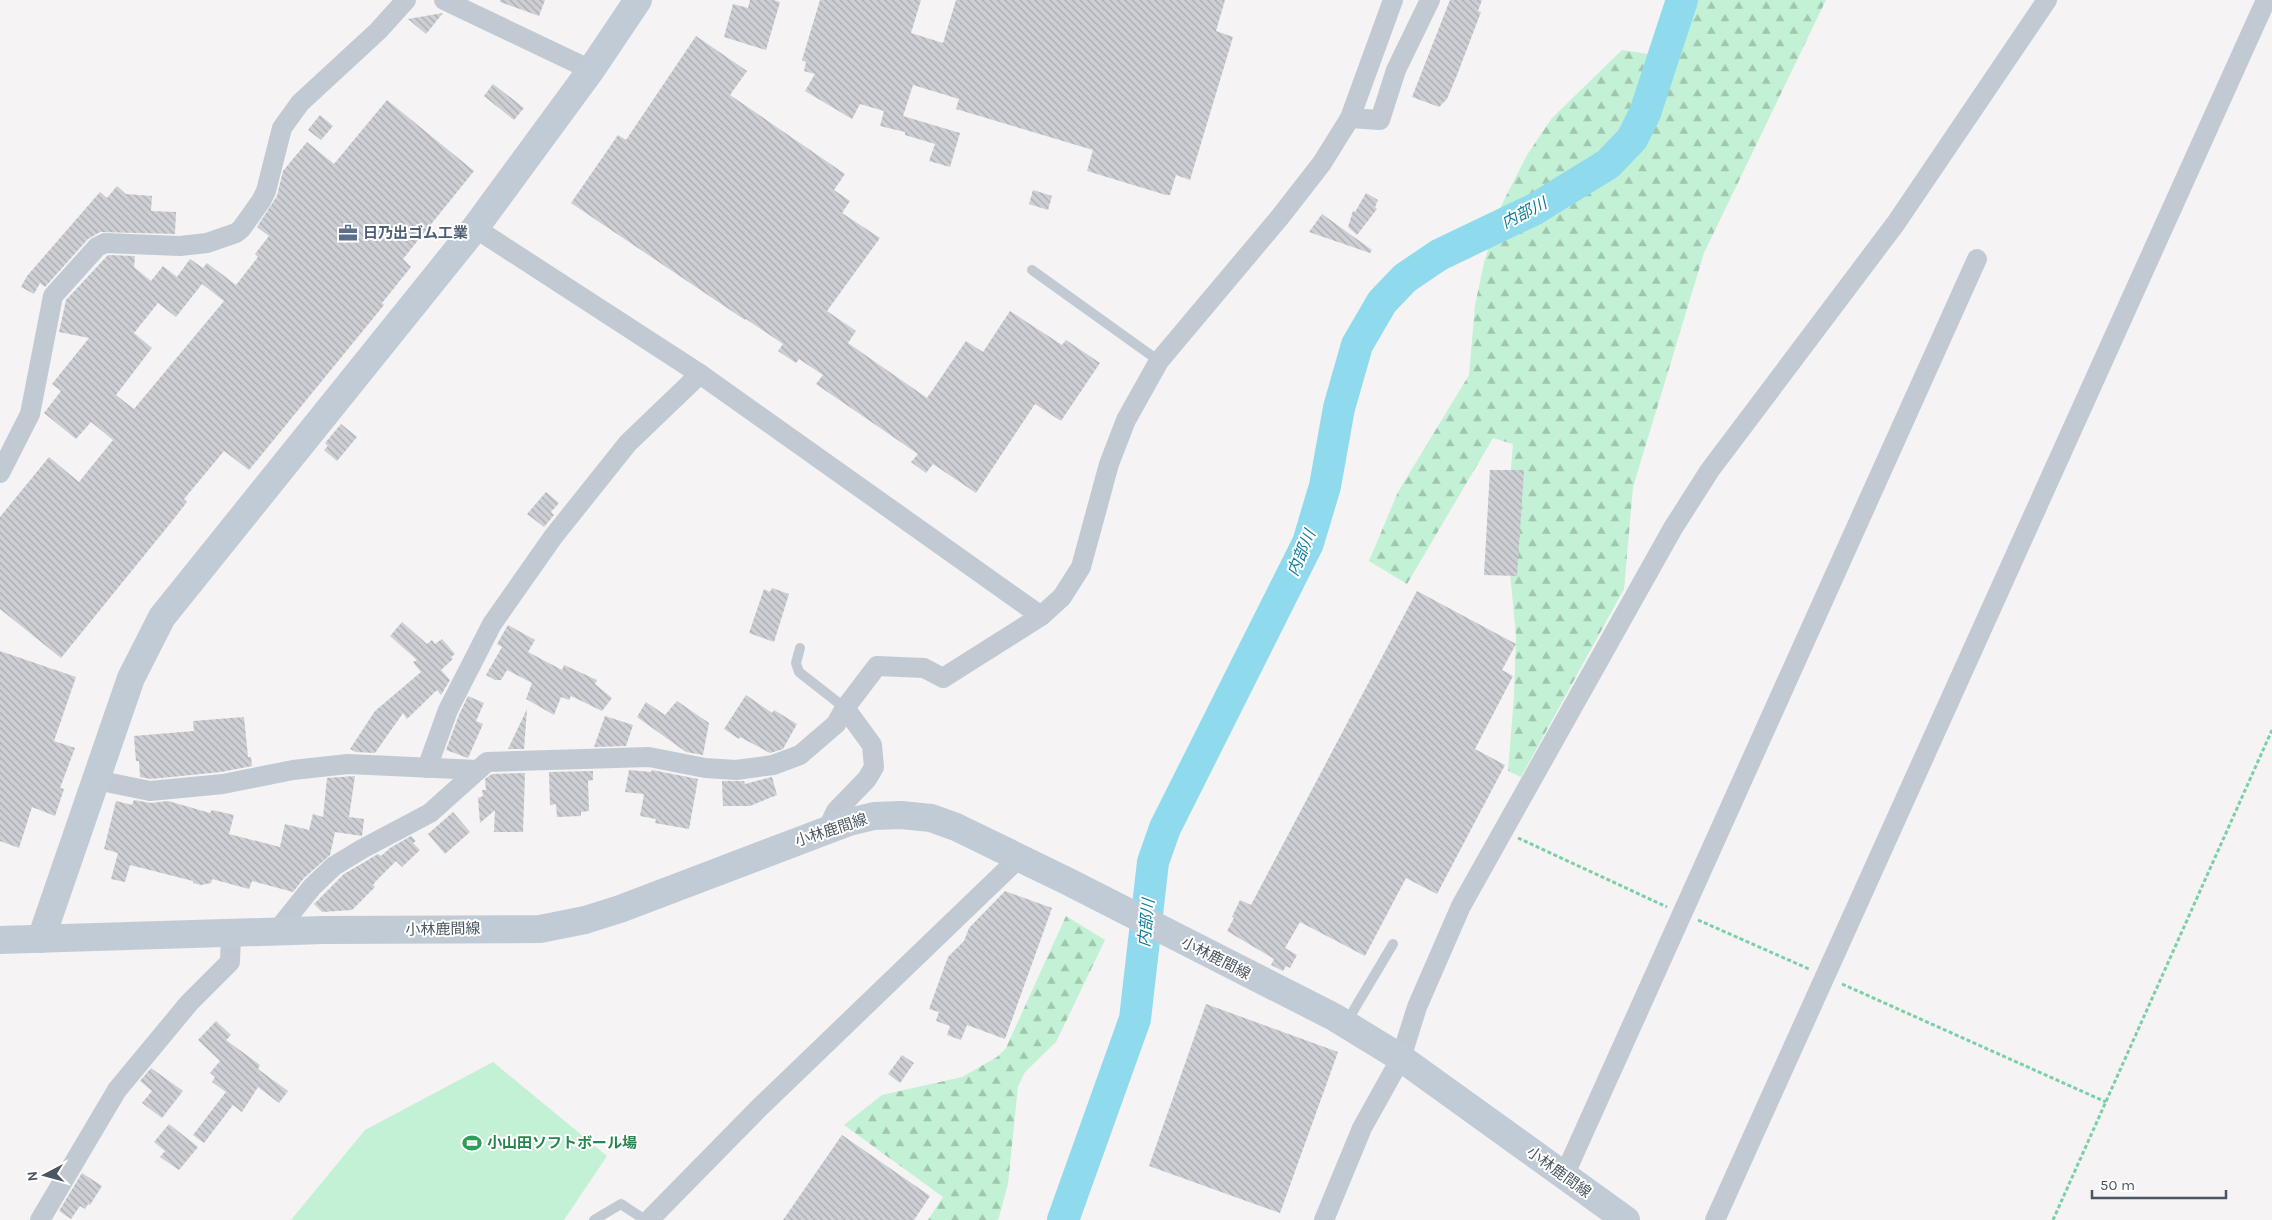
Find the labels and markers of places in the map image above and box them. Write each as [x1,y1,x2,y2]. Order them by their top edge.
office icon: 日乃出ゴム工業 [337,222,359,244]
place label: 日乃出ゴム工業 [363,224,468,242]
sports icon: 小山田ソフトボール場 [461,1132,483,1154]
place label: 小山田ソフトボール場 [487,1134,637,1152]

